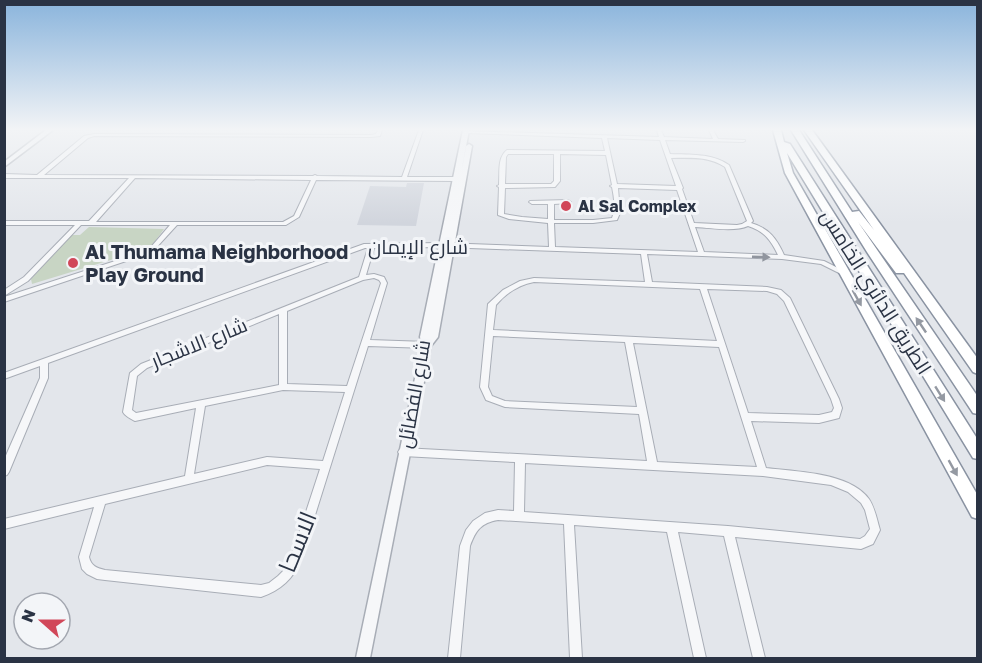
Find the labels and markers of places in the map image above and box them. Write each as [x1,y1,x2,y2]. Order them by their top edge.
place label: Al Sal Complex [578,196,697,216]
marker: Al Sal Complex [559,199,573,213]
place label: Al Thumama Neighborhood Play Ground [85,239,348,286]
marker: Al Thumama Neighborhood Play Ground [66,256,80,270]

